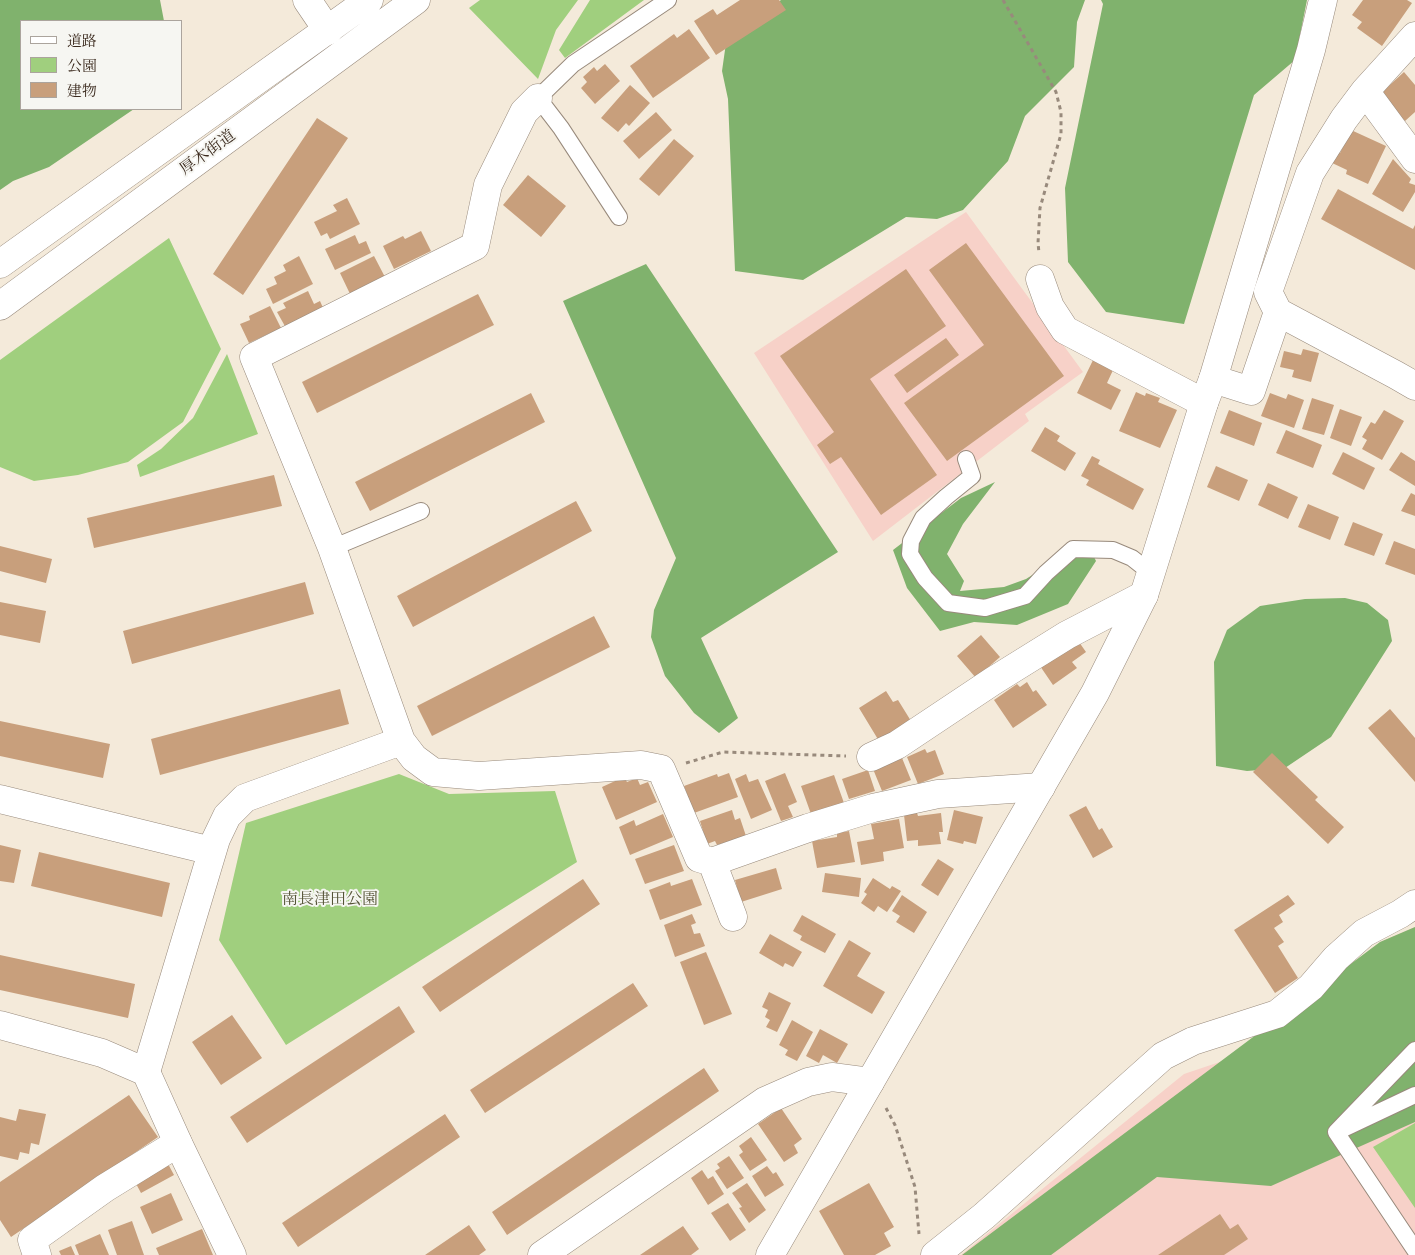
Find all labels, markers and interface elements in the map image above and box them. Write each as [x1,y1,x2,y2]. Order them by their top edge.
legend [20,20,182,110]
text: 道路 [67,32,97,50]
text: 公園 [67,57,97,75]
text: 建物 [67,82,97,100]
street label: 厚木街道 [176,126,240,180]
park label: 南長津田公園 [282,890,378,910]

